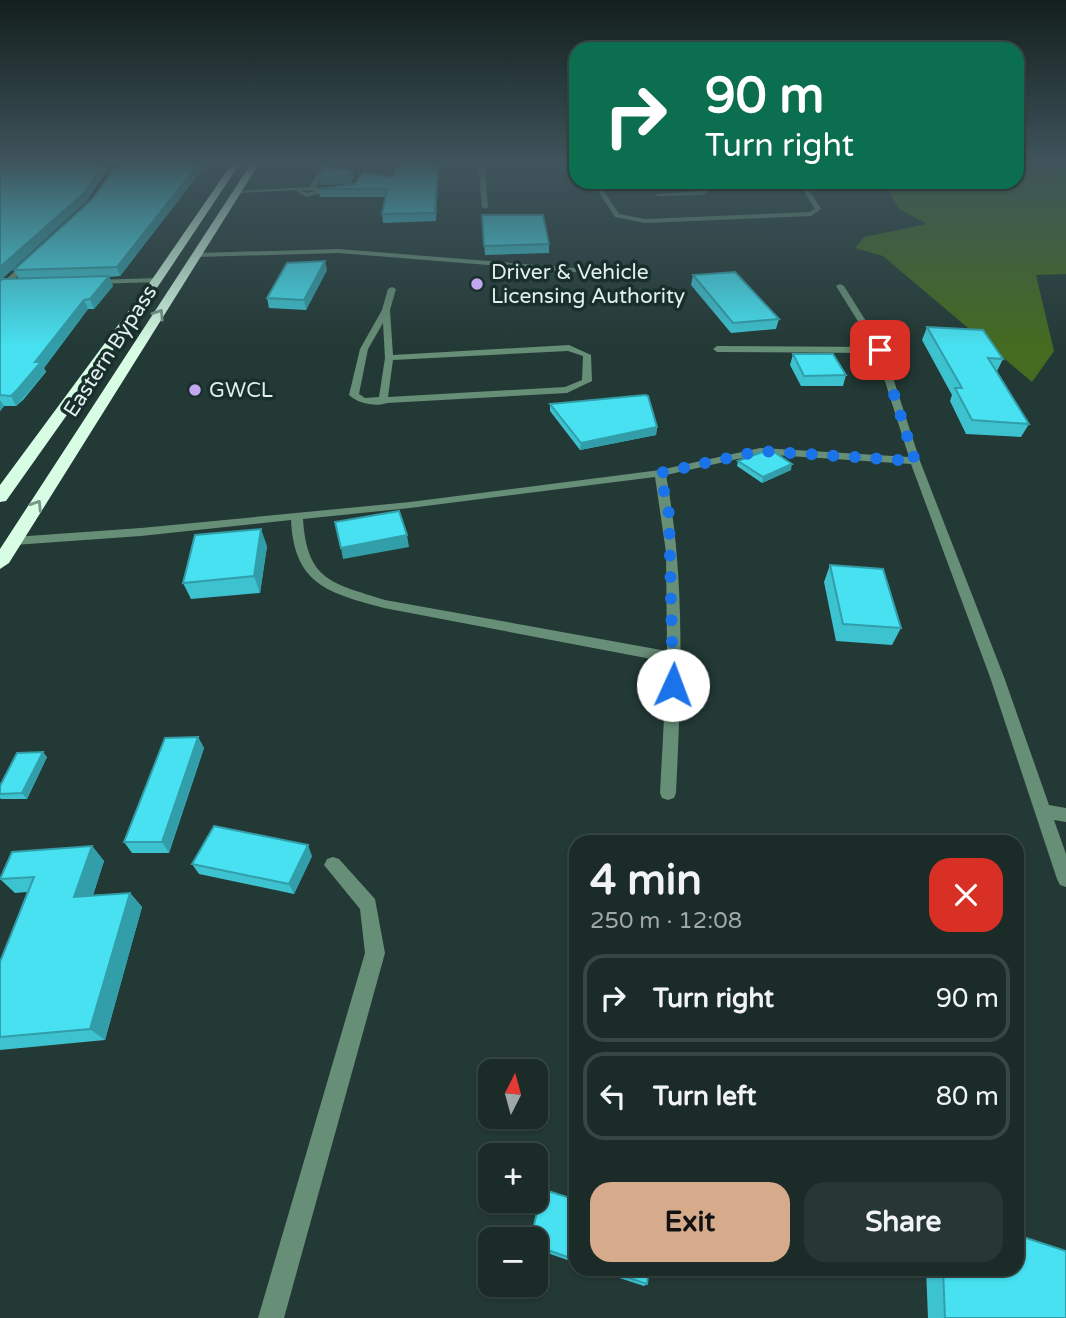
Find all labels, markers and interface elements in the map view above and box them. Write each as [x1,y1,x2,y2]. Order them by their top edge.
text: 90 m [705,67,824,126]
icon: right [590,70,681,161]
text: Turn right [705,127,854,165]
place label: Driver & Vehicle Licensing Authority [491,260,685,309]
marker: Driver & Vehicle Licensing Authority [469,276,485,292]
street label: Eastern Bypass [59,281,162,422]
one-way arrow [151,308,164,321]
pin [850,320,910,380]
icon: arrive [861,331,899,369]
place label: GWCL [209,378,273,403]
marker: GWCL [187,382,203,398]
one-way arrow [28,500,41,513]
position arrow [636,648,710,722]
text: 4 min [590,855,702,906]
button: close [929,858,1003,932]
text: 250 m · 12:08 [590,907,742,935]
icon: right [594,979,632,1017]
text: Turn right [653,983,774,1014]
text: 90 m [936,983,999,1014]
north arrow [478,1059,548,1129]
map controls [478,1059,548,1297]
icon: left [594,1077,632,1115]
text: Turn left [653,1081,756,1112]
text: 80 m [936,1081,999,1112]
button: + [478,1143,548,1213]
button: Exit [590,1182,790,1262]
button: Share [804,1182,1003,1262]
button: − [478,1227,548,1297]

